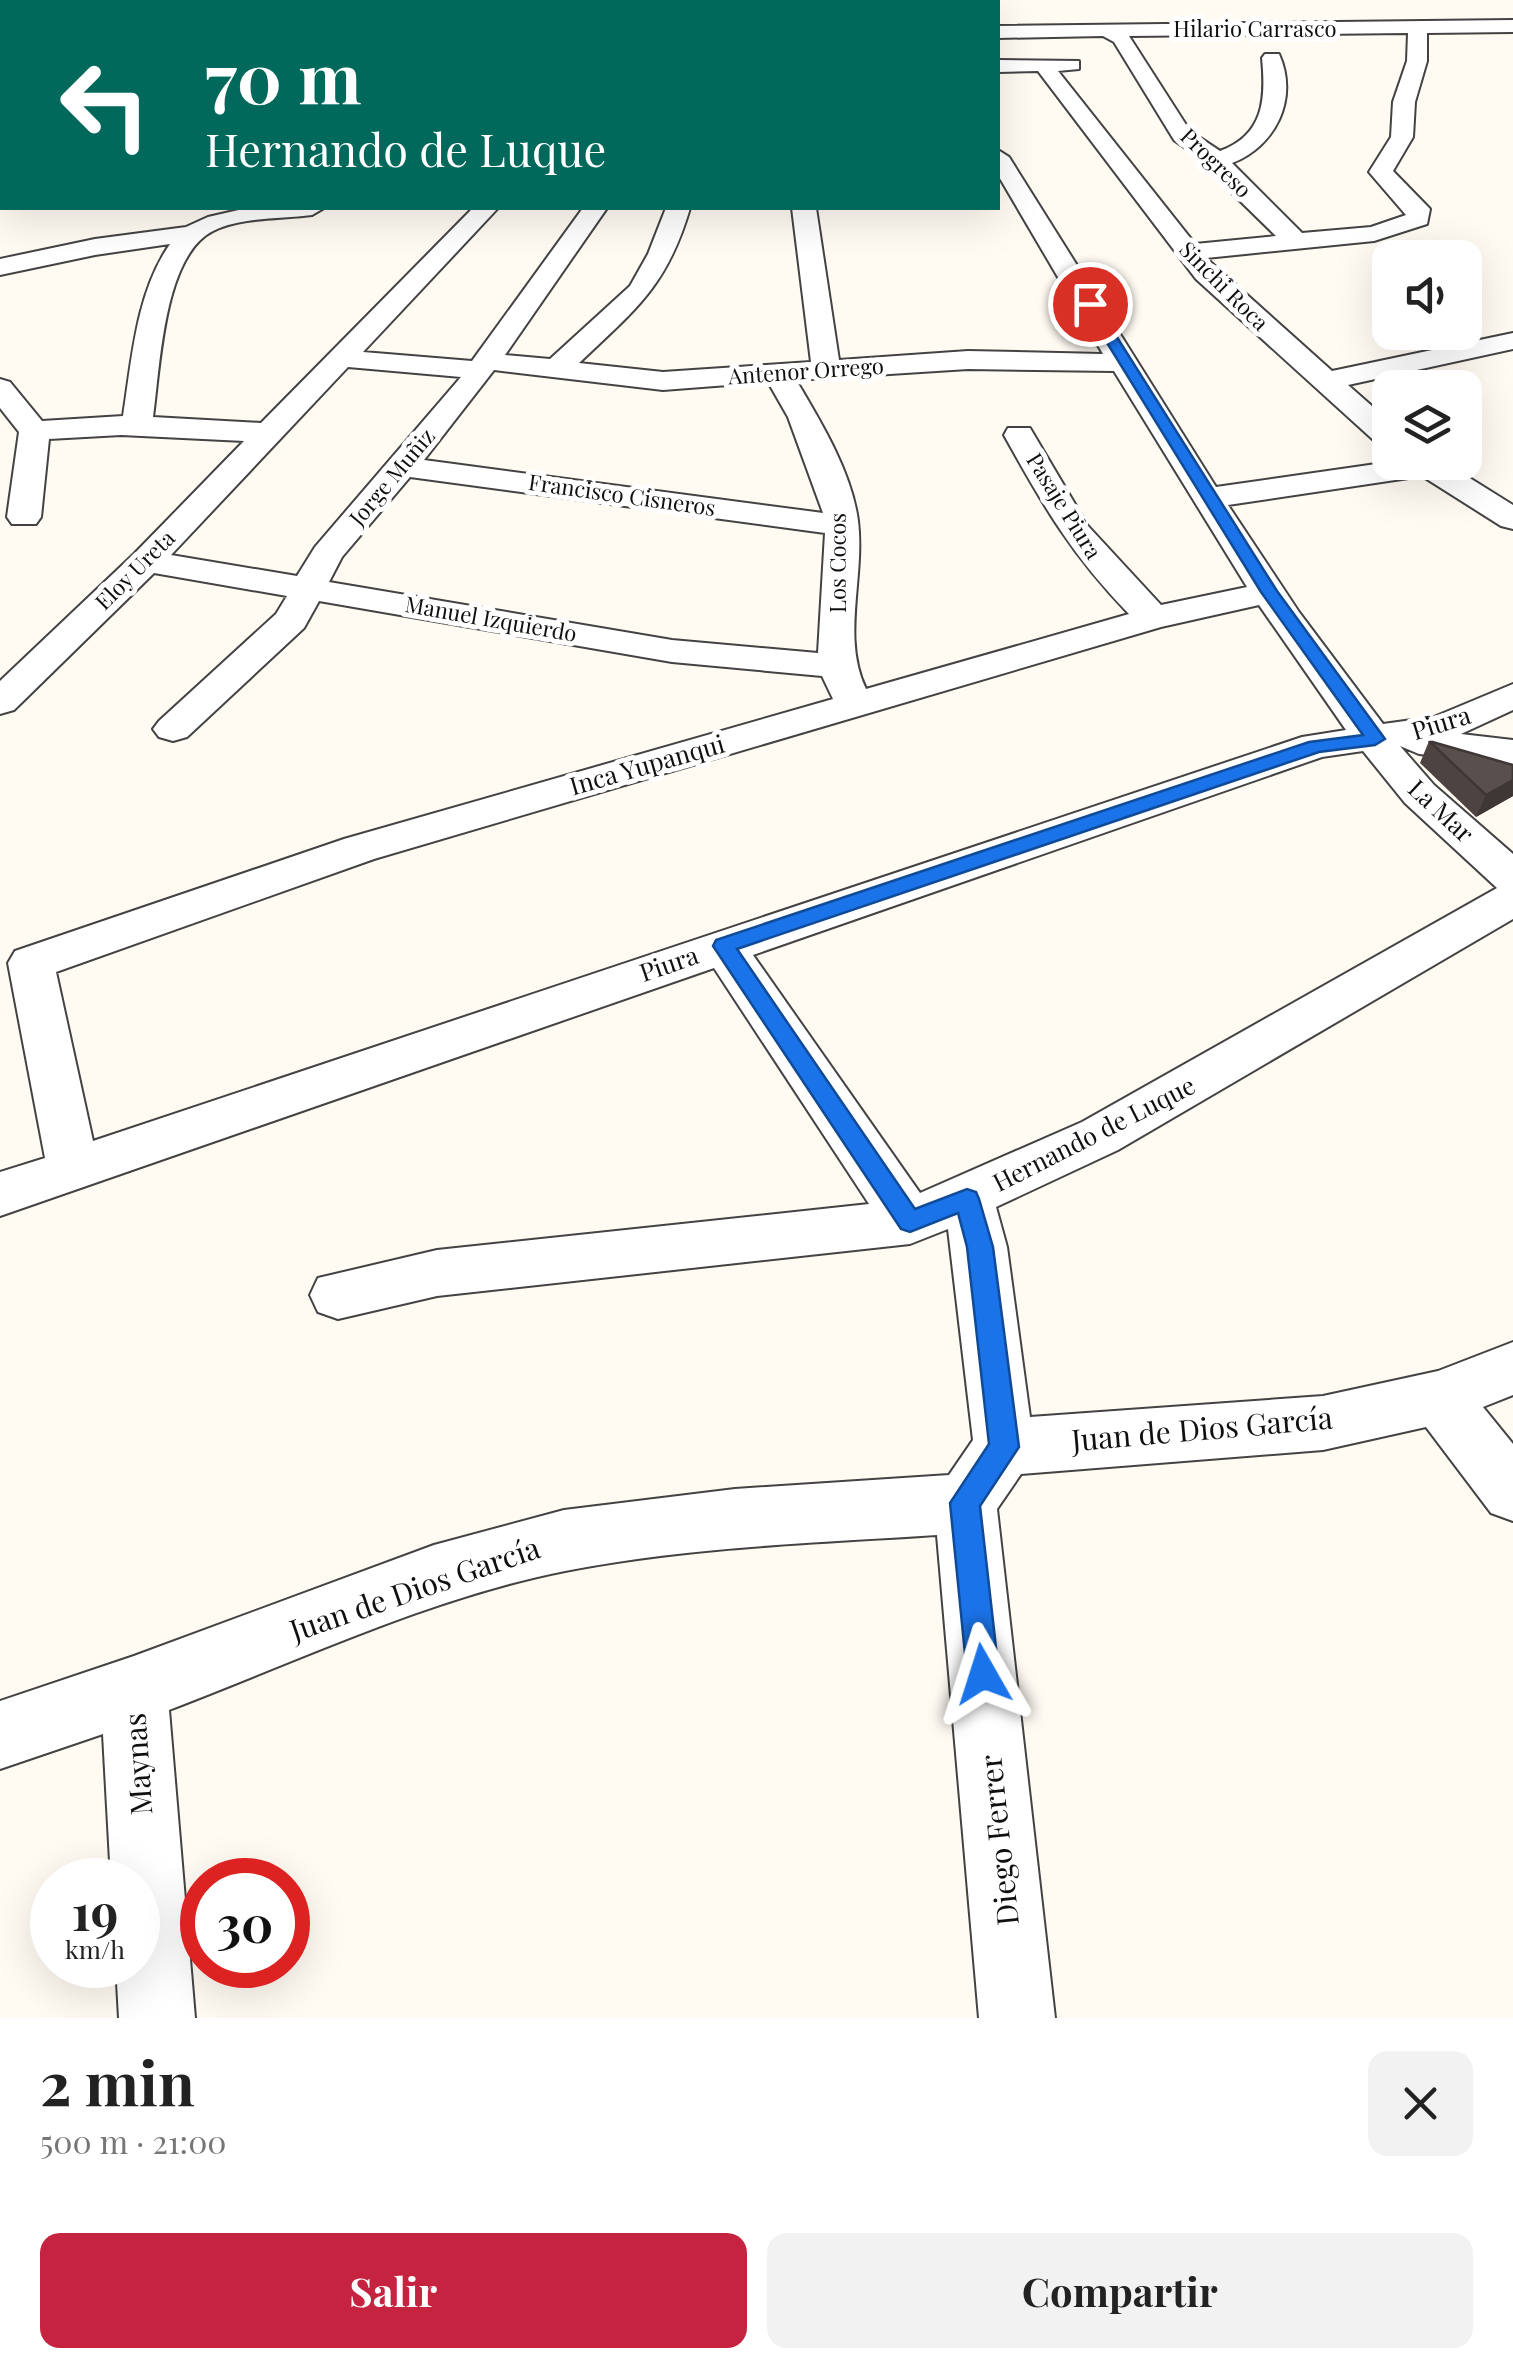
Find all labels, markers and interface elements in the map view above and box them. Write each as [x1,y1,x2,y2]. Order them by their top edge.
street label: Hilario Carrasco [1173,13,1337,43]
text: 70 m [205,28,362,122]
icon: left [40,40,170,170]
text: Hernando de Luque [205,118,606,178]
street label: Progreso [1175,121,1259,204]
street label: Sinchi Roca [1173,234,1276,337]
map controls [1372,240,1482,480]
button: sound [1372,240,1482,350]
pin [1048,262,1133,347]
icon: arrive [1063,277,1118,332]
street label: Antenor Orrego [726,350,885,390]
button: layers [1372,370,1482,480]
street label: Jorge Muñiz [341,421,441,532]
street label: Pasaje Piura [1020,447,1109,564]
street label: Francisco Cisneros [527,466,718,522]
street label: Los Cocos [822,513,852,613]
street label: Eloy Ureta [88,523,181,616]
street label: Manuel Izquierdo [403,588,579,648]
street label: Piura [1407,697,1475,746]
street label: Inca Yupanqui [565,726,728,801]
street label: La Mar [1402,771,1482,849]
street label: Piura [635,937,703,988]
street label: Hernando de Luque [987,1067,1200,1198]
street label: Juan de Dios García [1069,1397,1334,1459]
street label: Juan de Dios García [283,1527,545,1650]
position arrow [931,1622,1035,1726]
street label: Maynas [113,1712,161,1816]
street label: Diego Ferrer [969,1753,1027,1927]
speed limit sign: 30 [180,1858,310,1988]
text: 19 [72,1877,118,1944]
text: km/h [65,1932,125,1965]
text: 2 min [40,2041,195,2121]
button: close [1368,2051,1473,2156]
text: 500 m · 21:00 [40,2119,227,2162]
button: Salir [40,2233,747,2348]
button: Compartir [767,2233,1473,2348]

